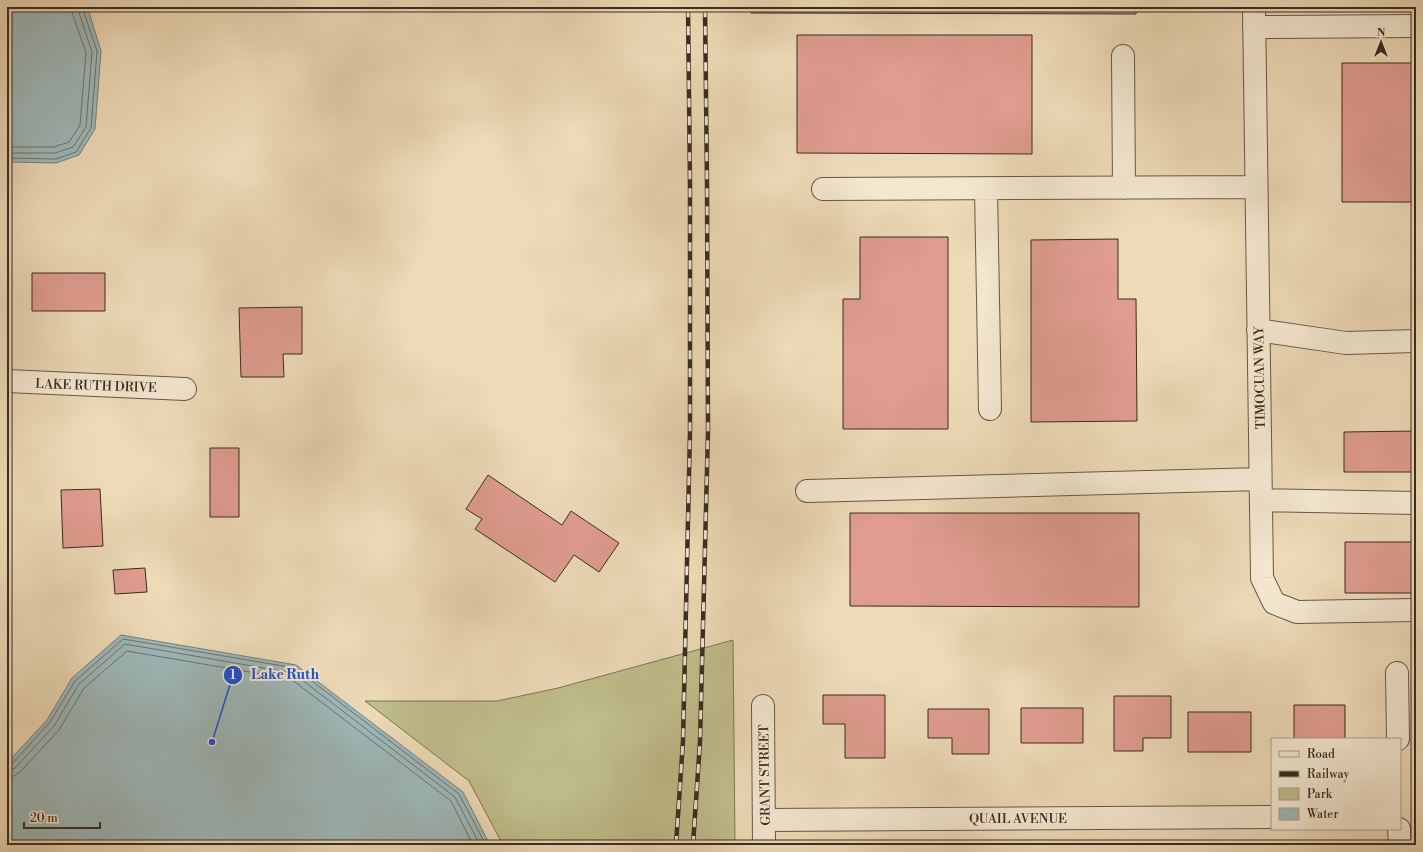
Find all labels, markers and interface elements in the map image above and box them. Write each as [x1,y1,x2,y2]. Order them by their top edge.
north arrow [1361,22,1401,62]
text: N [1377,26,1386,40]
street label: TIMOCUAN WAY [1251,325,1269,429]
street label: LAKE RUTH DRIVE [35,376,157,396]
callout: Lake Ruth [223,662,327,688]
text: Lake Ruth [251,666,319,684]
text: 1 [230,668,236,683]
street label: GRANT STREET [756,724,774,826]
legend [1271,738,1401,830]
text: Road [1307,747,1335,762]
text: Railway [1307,767,1349,782]
text: Park [1307,787,1333,802]
scale bar [24,804,100,830]
text: Water [1306,807,1339,822]
text: 20 m [30,811,58,826]
street label: QUAIL AVENUE [969,811,1067,827]

